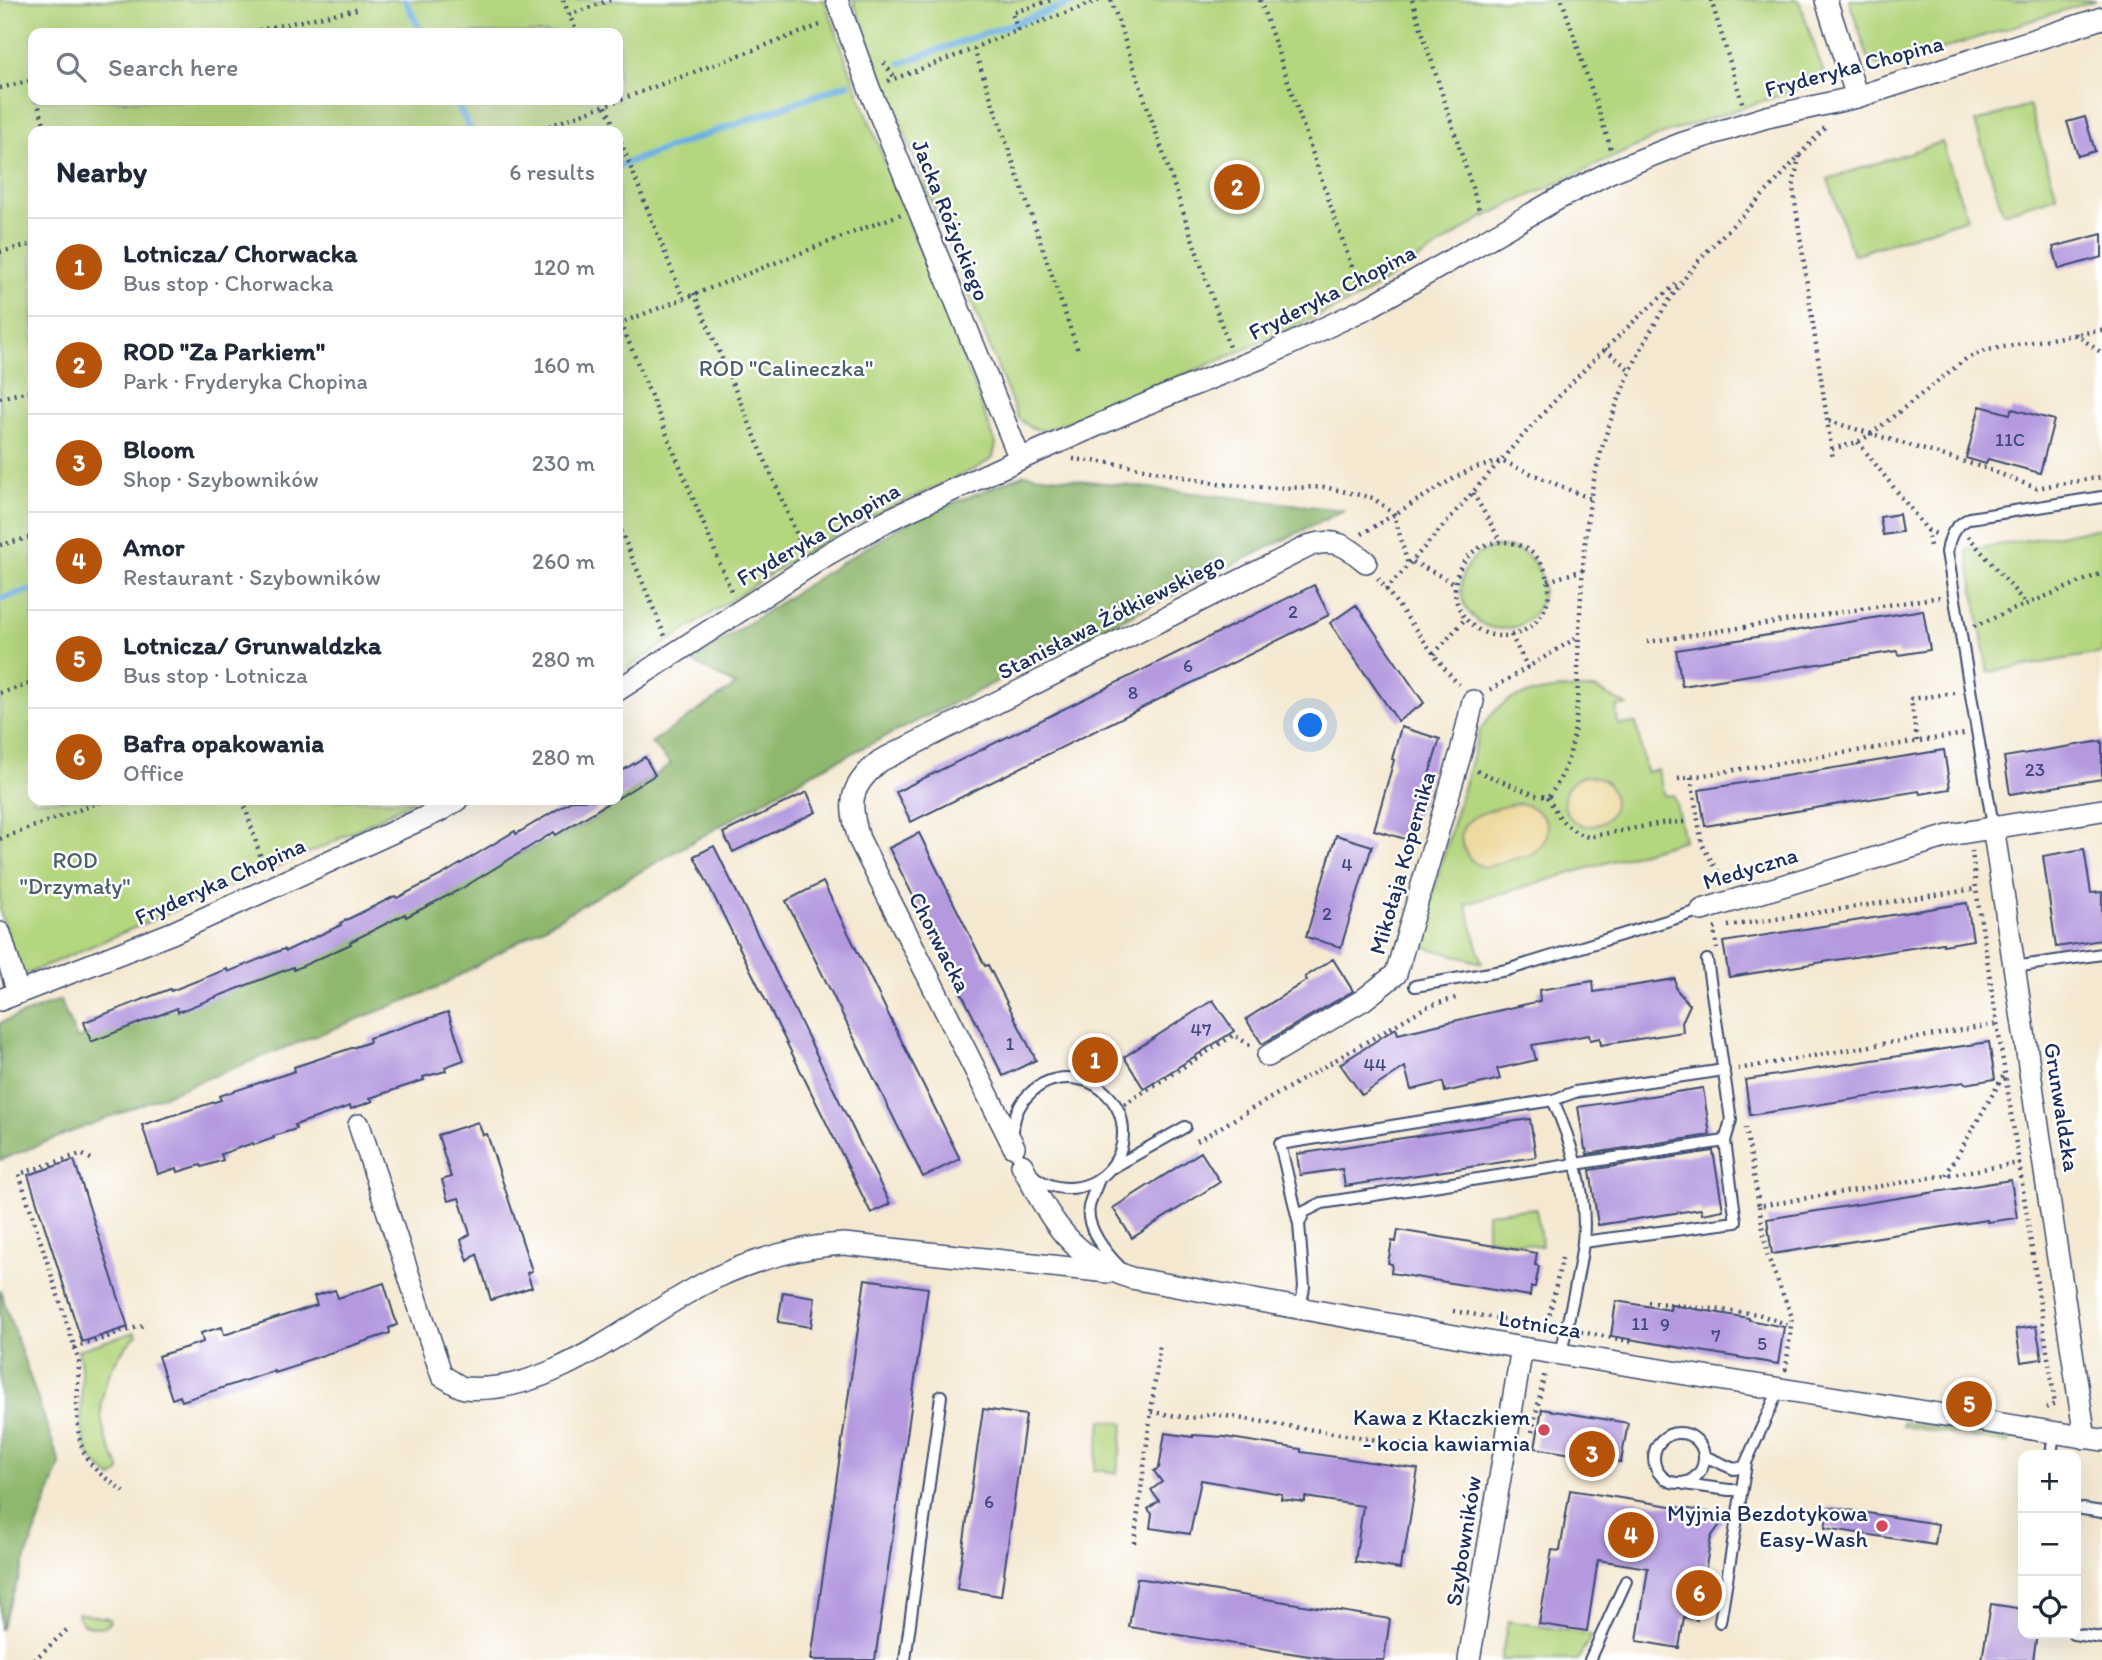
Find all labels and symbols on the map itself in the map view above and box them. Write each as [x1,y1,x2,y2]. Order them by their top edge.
street label: Fryderyka Chopina [1762,29,1946,103]
street label: Jacka Różyckiego [906,135,996,305]
pin: 2 [1214,161,1260,213]
street label: Fryderyka Chopina [1244,238,1420,346]
park label: ROD "Calineczka" [699,354,873,382]
house number: 11C [1995,428,2025,451]
street label: Fryderyka Chopina [731,476,905,592]
street label: Stanisława Żółkiewskiego [993,546,1229,686]
house number: 2 [1288,600,1298,623]
house number: 6 [1183,654,1193,677]
house number: 8 [1128,681,1138,704]
your location [1293,708,1327,742]
house number: 23 [2025,758,2045,781]
street label: Mikołaja Kopernika [1362,768,1442,958]
street label: Fryderyka Chopina [130,831,310,931]
street label: Medyczna [1699,840,1801,896]
park label: ROD "Drzymały" [19,846,131,900]
house number: 4 [1341,853,1353,876]
street label: Chorwacka [903,887,977,997]
house number: 2 [1322,902,1332,925]
house number: 47 [1191,1018,1211,1041]
house number: 1 [1006,1032,1015,1055]
pin: 1 [1072,1034,1118,1086]
street label: Grunwaldzka [2038,1040,2086,1174]
house number: 44 [1364,1053,1386,1076]
street label: Lotnicza [1497,1304,1583,1344]
house number: 11 [1631,1312,1649,1335]
house number: 9 [1660,1313,1670,1336]
house number: 7 [1711,1324,1721,1347]
house number: 5 [1757,1332,1767,1355]
pin: 5 [1946,1378,1992,1430]
place label: Kawa z Kłaczkiem - kocia kawiarnia [1353,1403,1530,1457]
marker: Kawa z Kłaczkiem - kocia kawiarnia [1536,1422,1552,1438]
pin: 3 [1569,1428,1615,1480]
street label: Szybowników [1439,1474,1487,1608]
house number: 6 [984,1490,994,1513]
place label: Myjnia Bezdotykowa Easy-Wash [1667,1499,1869,1553]
pin: 4 [1608,1509,1654,1561]
marker: Myjnia Bezdotykowa Easy-Wash [1874,1518,1890,1534]
pin: 6 [1676,1567,1722,1619]

